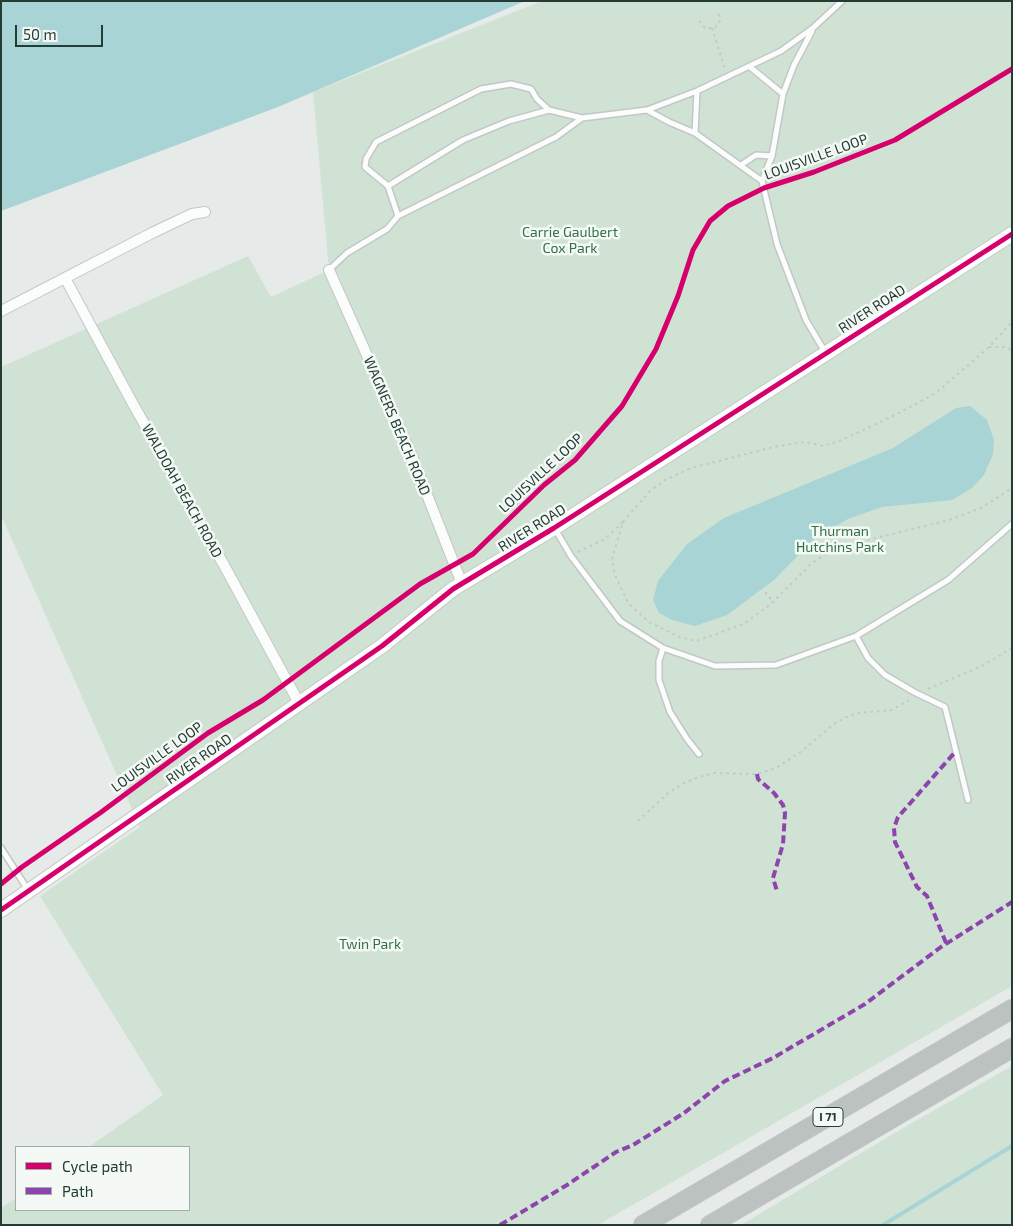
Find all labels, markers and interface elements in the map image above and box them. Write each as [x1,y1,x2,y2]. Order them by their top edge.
scale bar [18,15,105,47]
text: 50 m [23,25,57,43]
street label: LOUISVILLE LOOP [762,131,870,183]
park label: Carrie Gaulbert Cox Park [522,224,618,256]
street label: RIVER ROAD [835,281,909,337]
street label: WAGNERS BEACH ROAD [360,354,434,498]
street label: WALDOAH BEACH ROAD [138,421,226,561]
street label: LOUISVILLE LOOP [496,430,586,516]
street label: RIVER ROAD [495,501,569,555]
park label: Thurman Hutchins Park [796,523,884,556]
street label: LOUISVILLE LOOP [108,718,206,796]
street label: RIVER ROAD [163,730,235,788]
park label: Twin Park [339,936,401,952]
road number: I 71 [813,1108,843,1126]
legend [15,1146,190,1211]
text: Cycle path [62,1157,133,1175]
text: Path [62,1182,93,1200]

